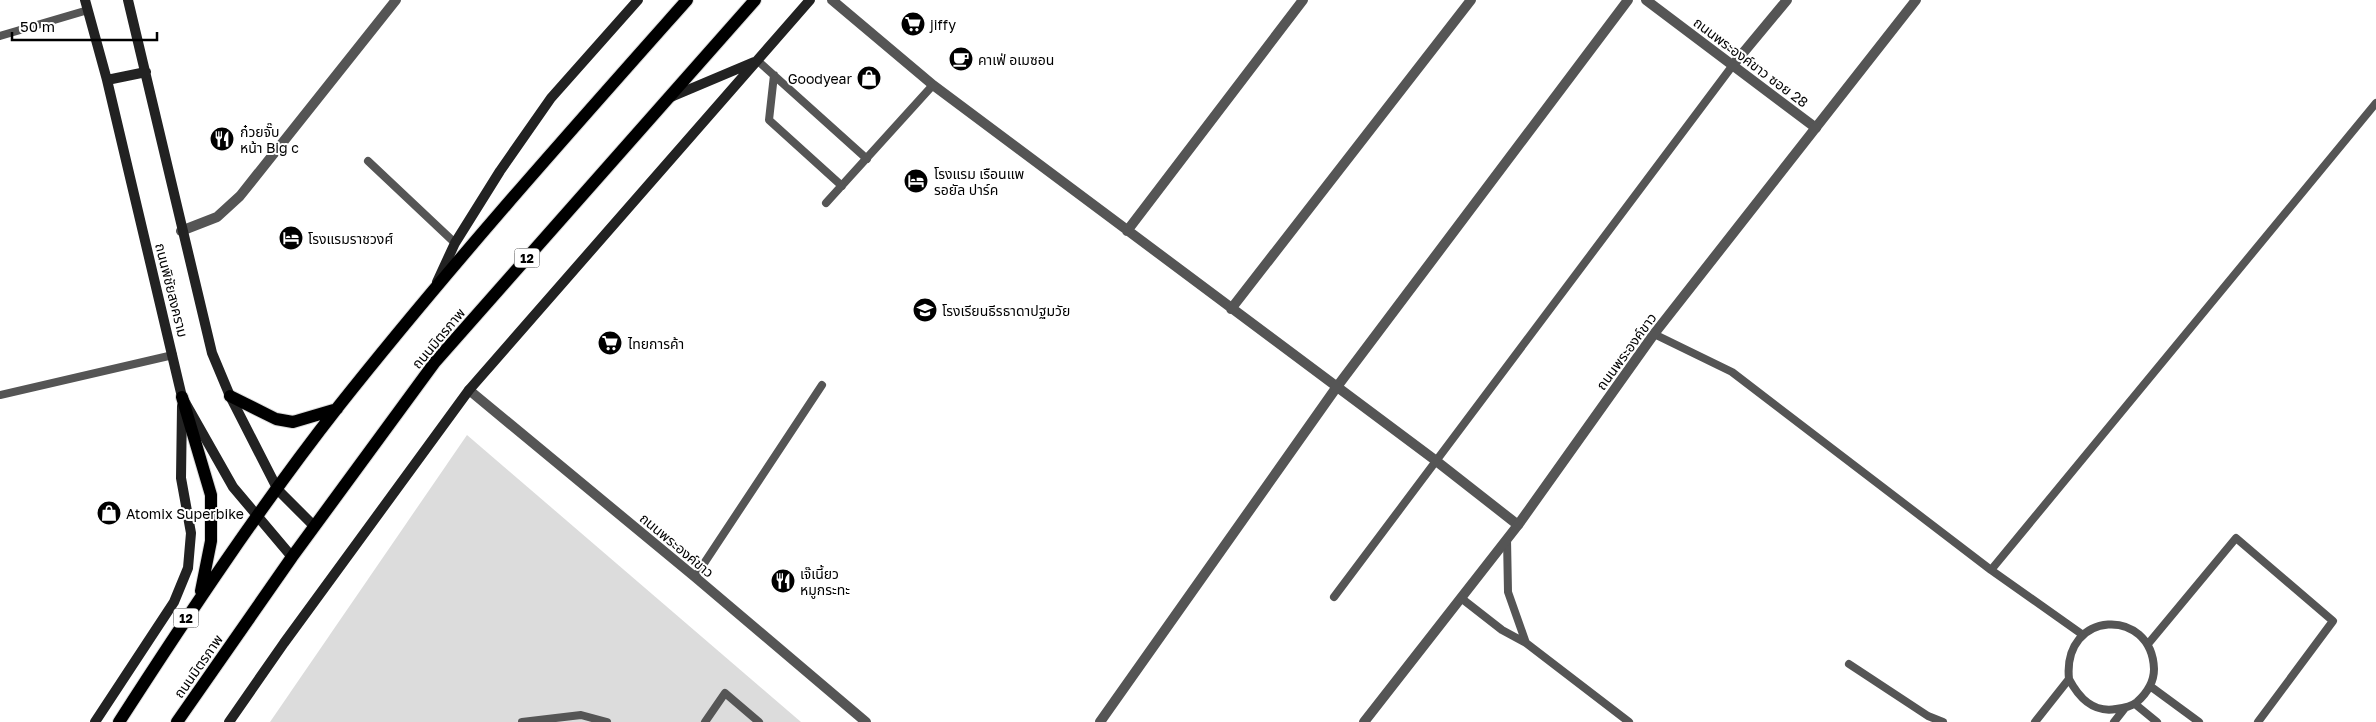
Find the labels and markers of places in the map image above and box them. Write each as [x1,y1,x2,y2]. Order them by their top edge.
supermarket icon: jiffy [900,11,926,37]
place label: jiffy [929,16,956,33]
cafe icon: คาเฟ่ อเมซอน [948,46,974,72]
place label: คาเฟ่ อเมซอน [978,51,1054,68]
shop icon: Goodyear [856,65,882,91]
place label: Goodyear [788,70,853,87]
place label: ก๋วยจั๊บ หน้า Big c [240,122,299,156]
restaurant icon: ก๋วยจั๊บ หน้า Big c [209,126,235,152]
place label: โรงแรม เรือนแพ รอยัล ปาร์ค [934,165,1024,198]
hotel icon: โรงแรม เรือนแพ รอยัล ปาร์ค [903,168,929,194]
hotel icon: โรงแรมราชวงศ์ [278,225,304,251]
place label: โรงแรมราชวงศ์ [308,230,393,247]
school or university icon: โรงเรียนธีรธาดาปฐมวัย [912,297,938,323]
place label: โรงเรียนธีรธาดาปฐมวัย [942,302,1070,319]
supermarket icon: ไทยการค้า [597,330,623,356]
place label: ไทยการค้า [627,335,684,352]
shop icon: Atomix Superbike [96,500,122,526]
place label: Atomix Superbike [126,505,244,522]
place label: เจ๊เนี้ยว หมูกระทะ [800,564,850,599]
restaurant icon: เจ๊เนี้ยว หมูกระทะ [770,568,796,594]

